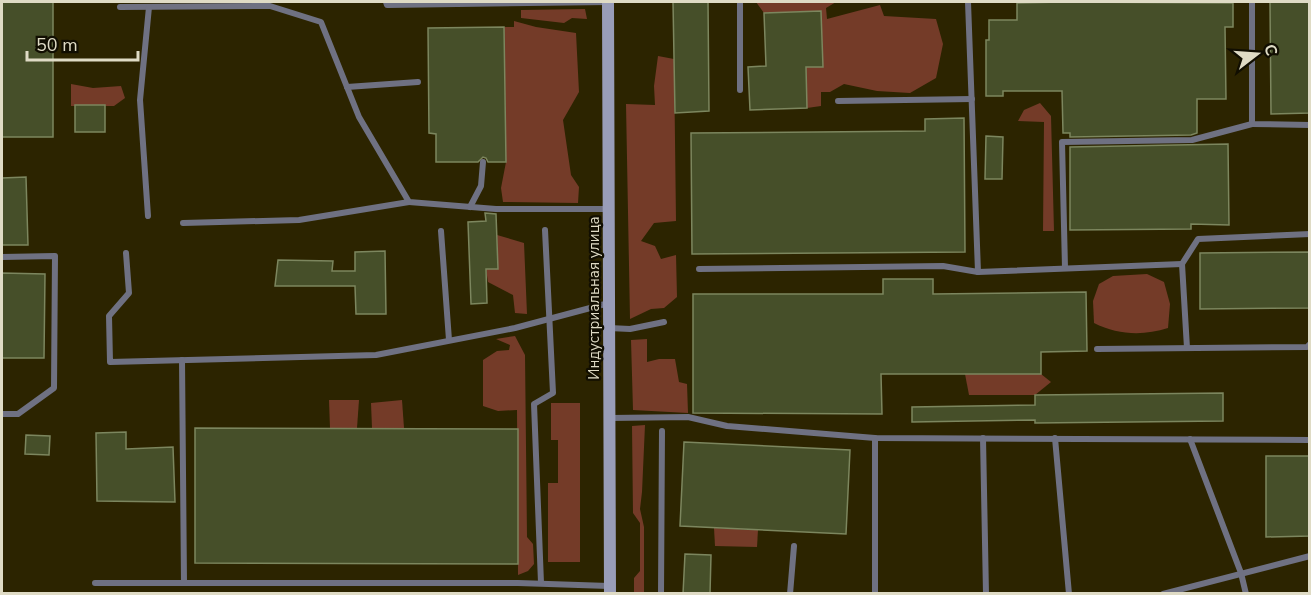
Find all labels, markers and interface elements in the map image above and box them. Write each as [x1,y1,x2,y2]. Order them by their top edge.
scale bar [27,24,138,62]
north arrow [1227,24,1287,84]
text: 50 m [36,33,78,57]
text: С [1258,41,1283,58]
street label: Индустриальная улица [584,216,604,380]

